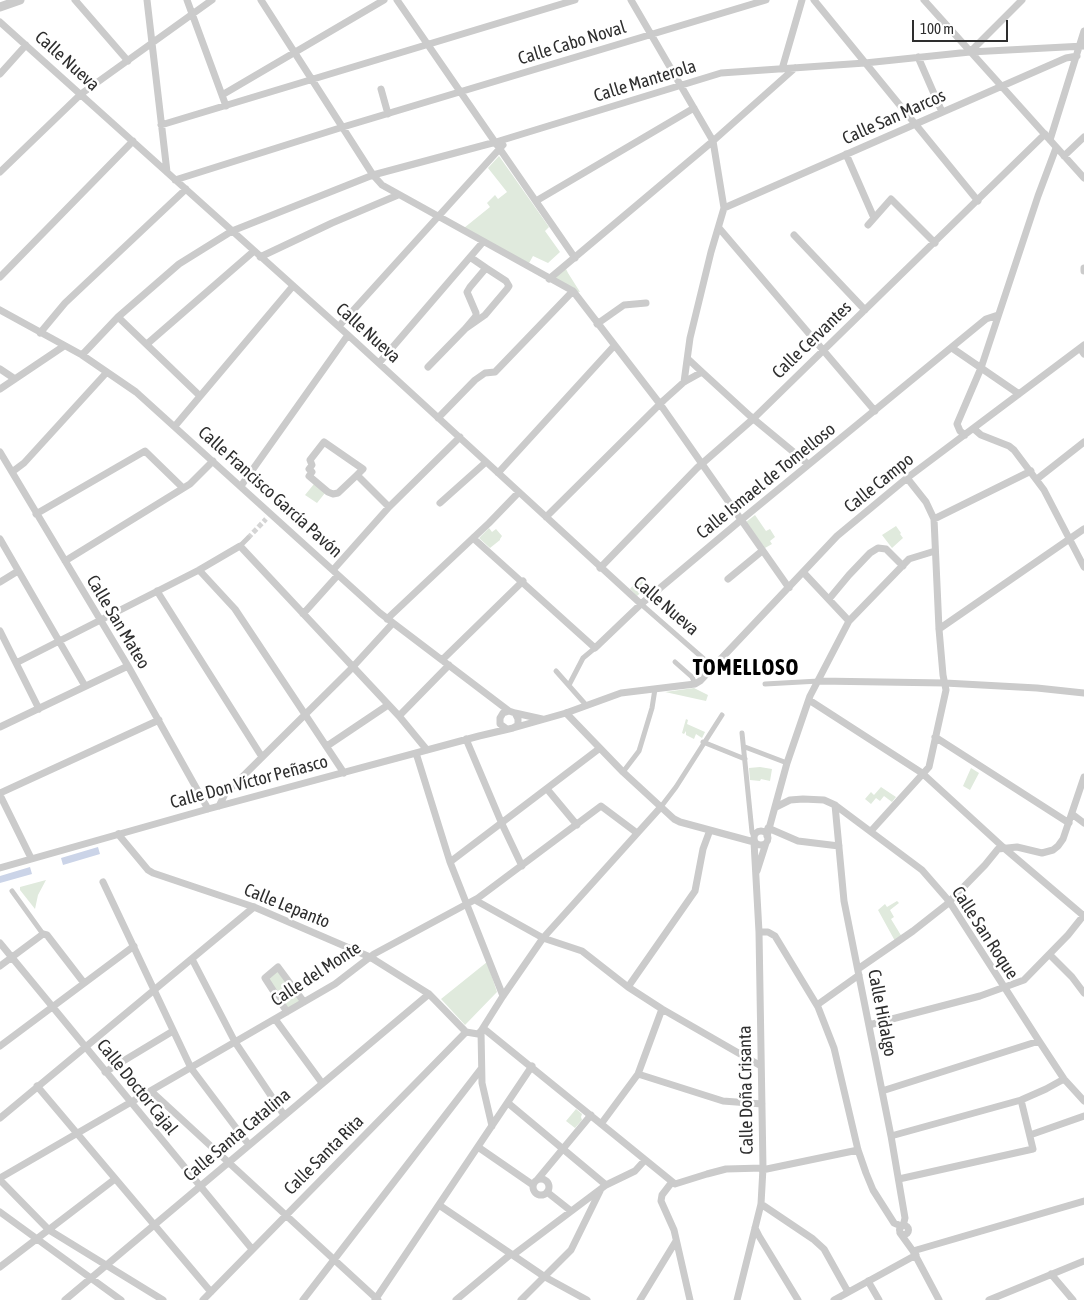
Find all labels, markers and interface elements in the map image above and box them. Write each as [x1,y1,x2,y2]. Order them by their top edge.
scale bar [914,10,1010,42]
street label: Calle Cabo Noval [515,16,629,70]
text: 100 m [920,20,954,37]
street label: Calle Nueva [30,26,104,96]
street label: Calle Manterola [591,55,699,107]
street label: Calle San Marcos [839,85,949,149]
street label: Calle Cervantes [768,297,856,383]
street label: Calle Nueva [331,298,405,368]
street label: Calle Ismael de Tomelloso [692,418,840,544]
street label: Calle Francisco García Pavón [194,422,346,562]
street label: Calle Campo [840,449,918,517]
street label: Calle San Mateo [82,571,154,673]
street label: Calle Nueva [629,572,703,640]
district label: TOMELLOSO [692,655,800,681]
street label: Calle Don Víctor Peñasco [168,751,330,813]
street label: Calle Lepanto [241,879,333,933]
street label: Calle San Roque [947,882,1023,984]
street label: Calle del Monte [267,937,365,1011]
street label: Calle Hidalgo [863,968,901,1058]
street label: Calle Doña Crisanta [734,1025,758,1155]
street label: Calle Doctor Cajal [92,1035,182,1139]
street label: Calle Santa Catalina [179,1084,295,1186]
street label: Calle Santa Rita [280,1111,368,1199]

